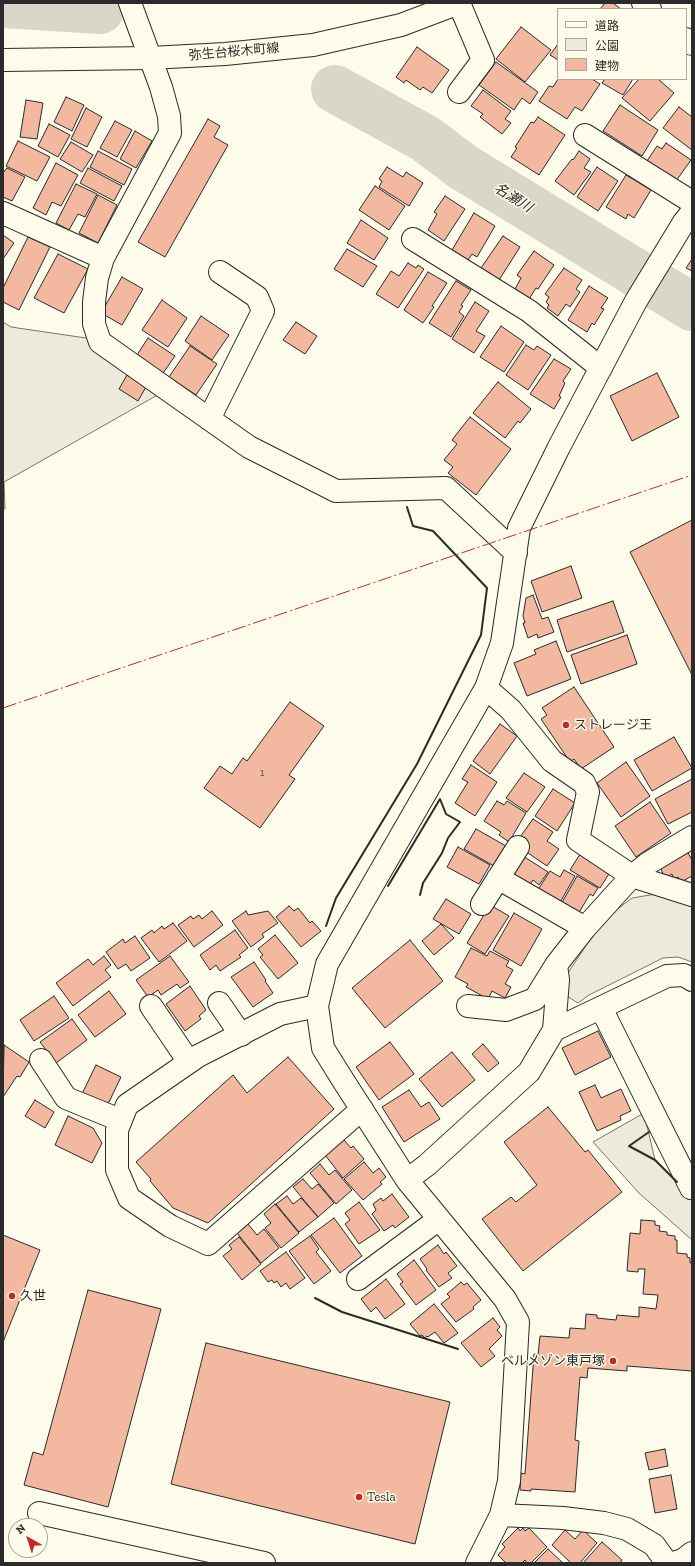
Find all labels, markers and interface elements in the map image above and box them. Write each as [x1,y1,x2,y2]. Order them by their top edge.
legend [557,8,687,80]
text: 道路 [595,19,619,33]
text: 公園 [595,39,619,53]
street label: 弥生台桜木町線 [188,40,280,64]
text: 建物 [595,59,619,73]
water label: 名瀬川 [491,180,535,216]
place label: ストレージ王 [574,717,652,733]
marker: ストレージ王 [561,720,571,730]
house number: 1 [260,766,264,780]
place label: 久世 [20,1288,46,1304]
marker: 久世 [7,1291,17,1301]
place label: ベルメゾン東戸塚 [501,1353,605,1369]
marker: ベルメゾン東戸塚 [608,1356,618,1366]
place label: Tesla [367,1489,396,1505]
marker: Tesla [354,1492,364,1502]
north arrow [8,1518,48,1558]
text: N [13,1521,28,1537]

